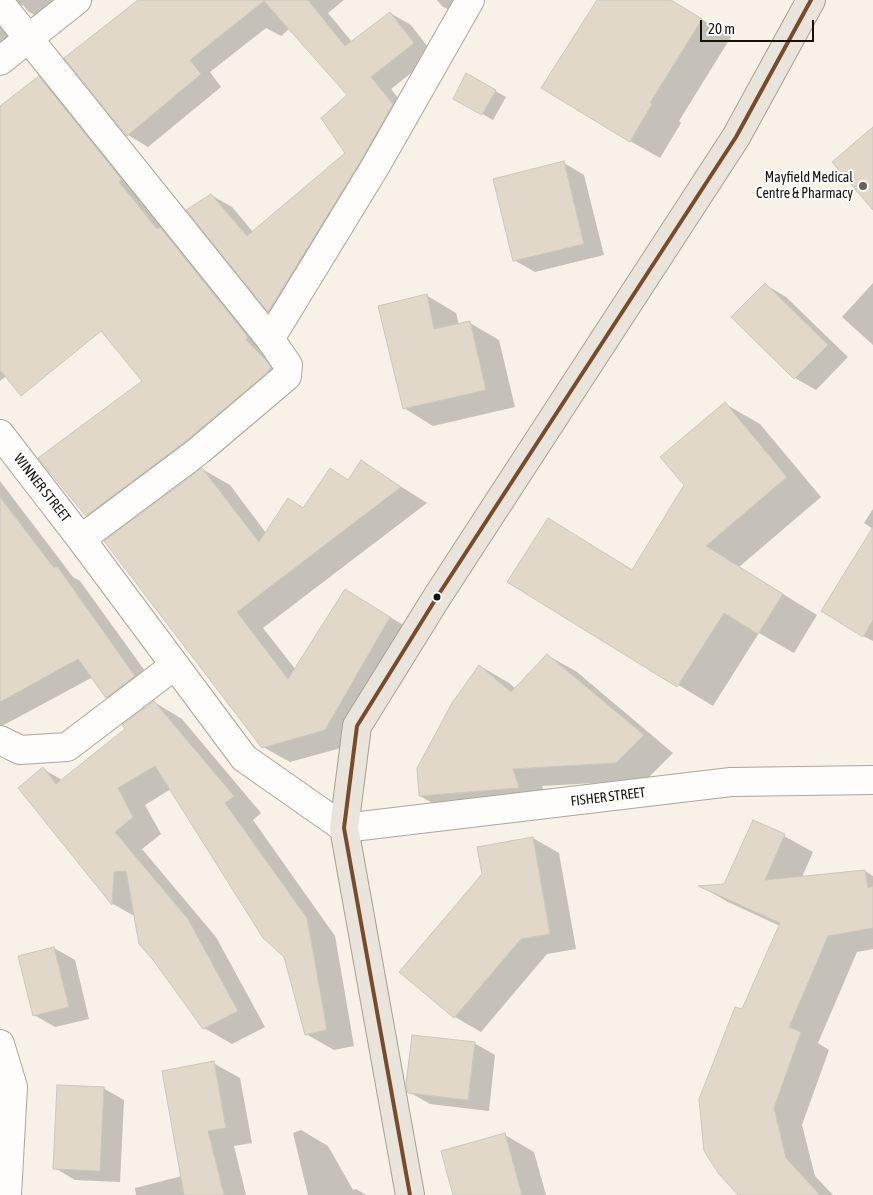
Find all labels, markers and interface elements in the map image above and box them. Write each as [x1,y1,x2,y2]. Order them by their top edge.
scale bar [703,10,817,42]
text: 20 m [708,20,735,37]
place label: Mayfield Medical Centre & Pharmacy [756,170,853,202]
marker: Mayfield Medical Centre & Pharmacy [857,180,869,192]
street label: WINNER STREET [10,450,74,526]
unlabelled marker [432,592,442,602]
street label: FISHER STREET [570,784,646,810]

